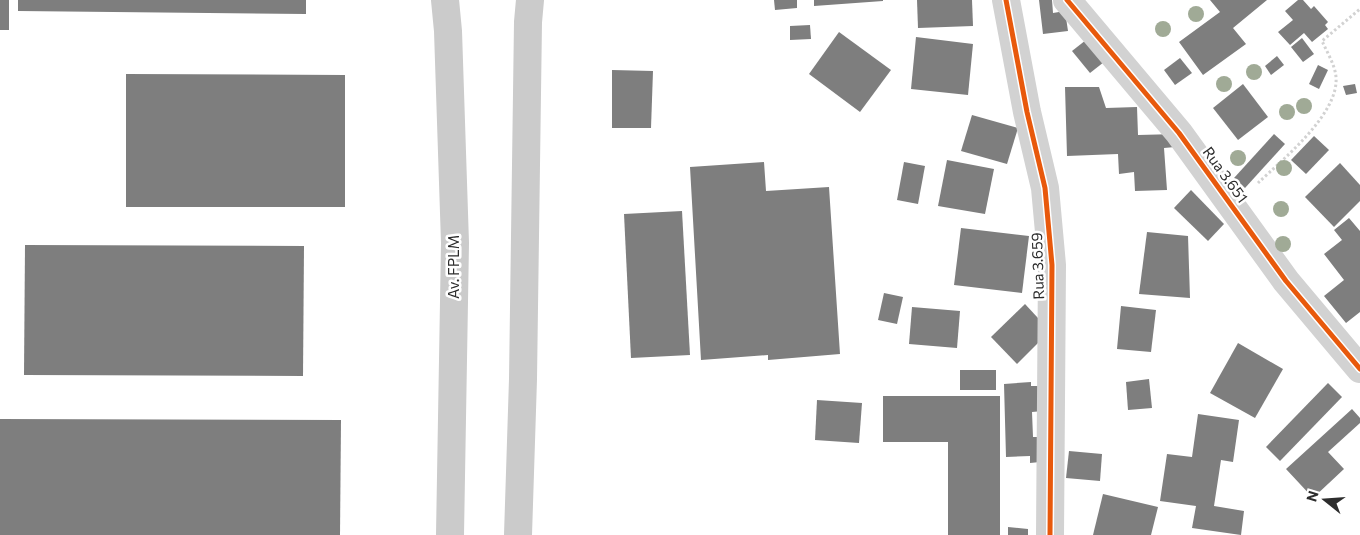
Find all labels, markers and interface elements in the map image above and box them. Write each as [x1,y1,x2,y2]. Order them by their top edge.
street label: Rua 3.651 [1199,143,1252,206]
street label: Rua 3.659 [1027,232,1047,300]
street label: Av. FPLM [444,235,462,299]
north arrow [1300,475,1350,525]
text: N [1302,489,1322,504]

